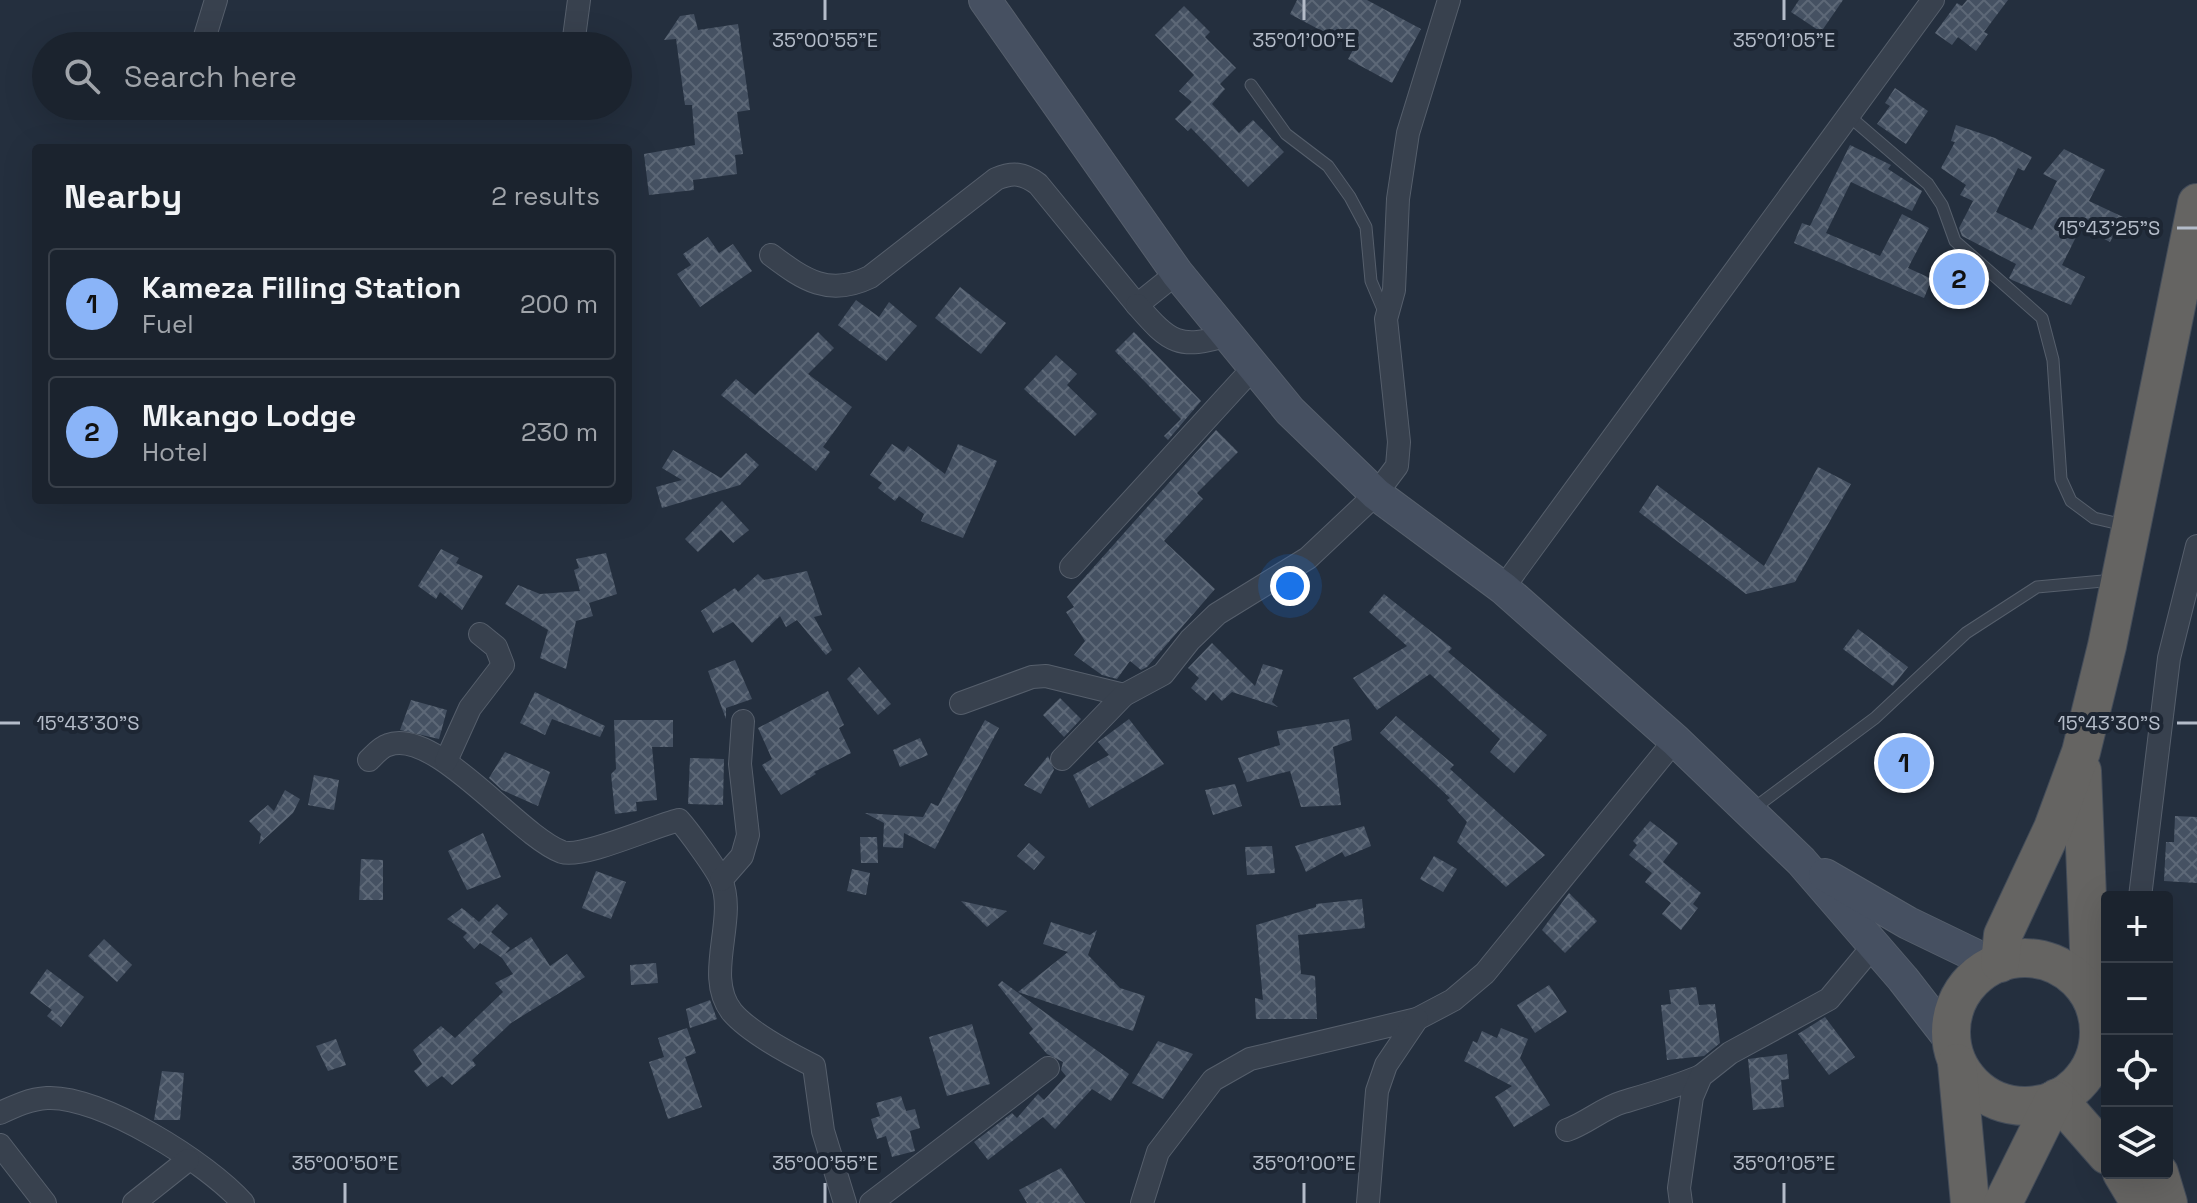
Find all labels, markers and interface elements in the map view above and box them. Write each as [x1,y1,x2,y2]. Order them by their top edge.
text: 35°00'55"E [772,27,878,53]
text: 35°01'00"E [1252,27,1356,53]
text: 35°01'05"E [1733,27,1835,53]
search box [32,32,632,120]
icon: search [60,54,104,98]
text: Search here [124,57,297,96]
text: Nearby [64,175,182,218]
text: 2 results [491,179,600,213]
text: 15°43'25"S [2058,215,2160,241]
pin: 2 [1933,249,1985,309]
text: Kameza Filling Station [142,268,461,307]
text: 1 [86,287,98,321]
text: 200 m [520,287,598,321]
text: Fuel [142,307,194,341]
text: Mkango Lodge [142,396,356,435]
text: 2 [84,415,100,449]
text: 230 m [521,415,598,449]
text: Hotel [142,435,208,469]
your location [1270,566,1310,606]
text: 15°43'30"S [36,710,140,736]
text: 15°43'30"S [2057,710,2161,736]
pin: 1 [1878,733,1930,793]
map controls [2101,891,2173,1179]
button: + [2101,891,2173,963]
button: − [2101,963,2173,1035]
button: locate [2101,1035,2173,1107]
button: layers [2101,1107,2173,1179]
text: 35°00'50"E [292,1150,398,1176]
text: 35°00'55"E [772,1150,878,1176]
text: 35°01'00"E [1252,1150,1356,1176]
text: 35°01'05"E [1733,1150,1835,1176]

